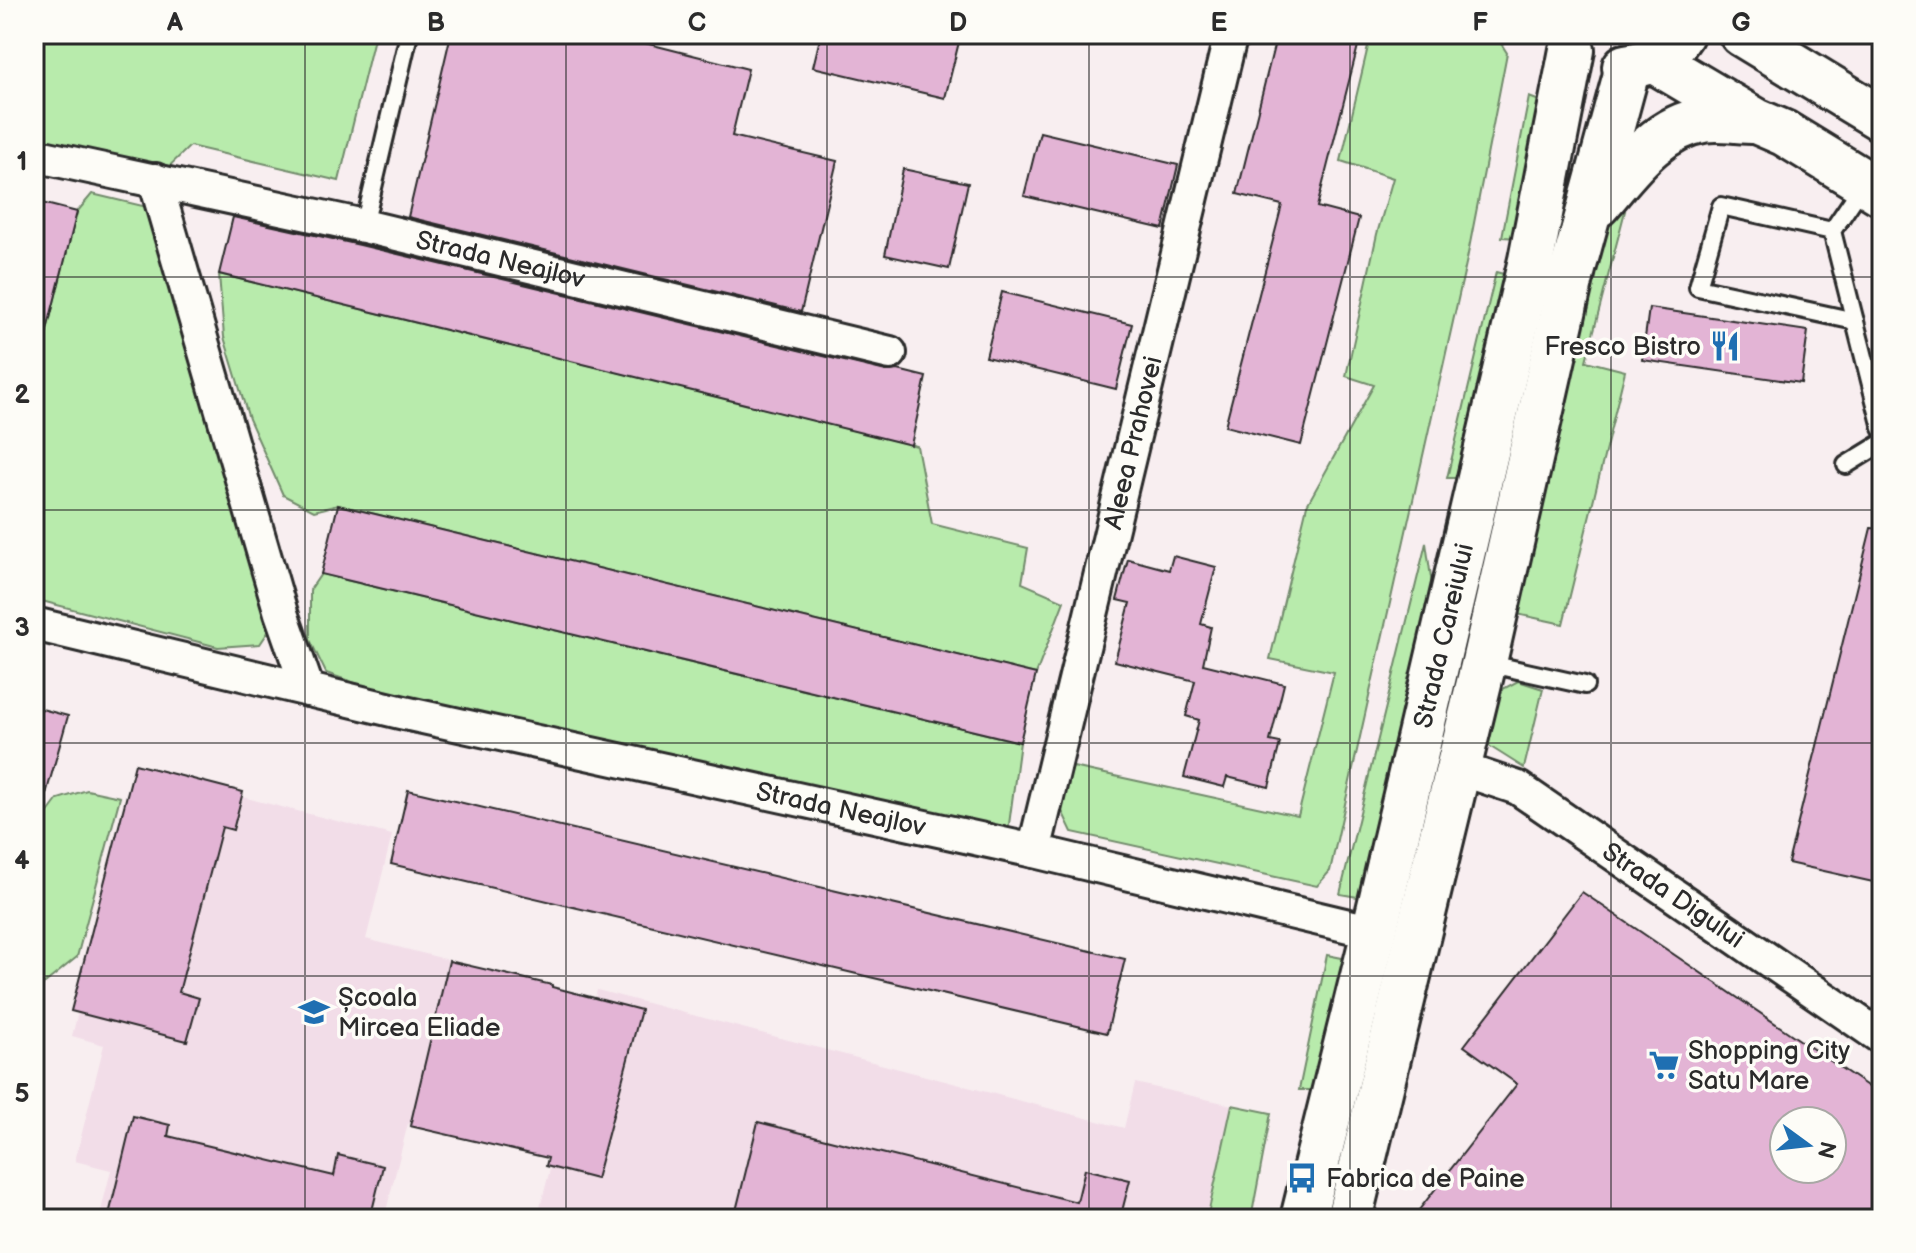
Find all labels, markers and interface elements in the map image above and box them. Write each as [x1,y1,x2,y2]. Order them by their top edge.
text: A [166,8,183,39]
text: B [427,8,445,39]
text: C [688,8,706,39]
text: D [949,8,967,39]
text: E [1211,8,1228,39]
text: F [1472,8,1488,39]
text: G [1731,8,1751,39]
text: 1 [17,147,27,178]
street label: Strada Neajlov [413,225,588,296]
restaurant icon: Fresco Bistro [1708,329,1742,363]
place label: Fresco Bistro [1544,332,1701,363]
street label: Aleea Prahovei [1098,353,1170,533]
text: 2 [14,380,30,411]
street label: Strada Careiului [1408,541,1481,731]
text: 3 [14,613,30,644]
street label: Strada Neajlov [753,777,929,844]
street label: Strada Digului [1596,837,1749,956]
text: 4 [14,846,30,877]
place label: Școala Mircea Eliade [338,983,500,1044]
school or university icon: Școala Mircea Eliade [297,995,331,1029]
place label: Shopping City Satu Mare [1688,1036,1850,1097]
supermarket icon: Shopping City Satu Mare [1647,1048,1681,1082]
text: 5 [14,1079,30,1110]
north arrow [1768,1105,1848,1185]
text: N [1811,1138,1841,1161]
bus stop icon: Fabrica de Paine [1285,1161,1319,1195]
place label: Fabrica de Paine [1326,1164,1525,1195]

